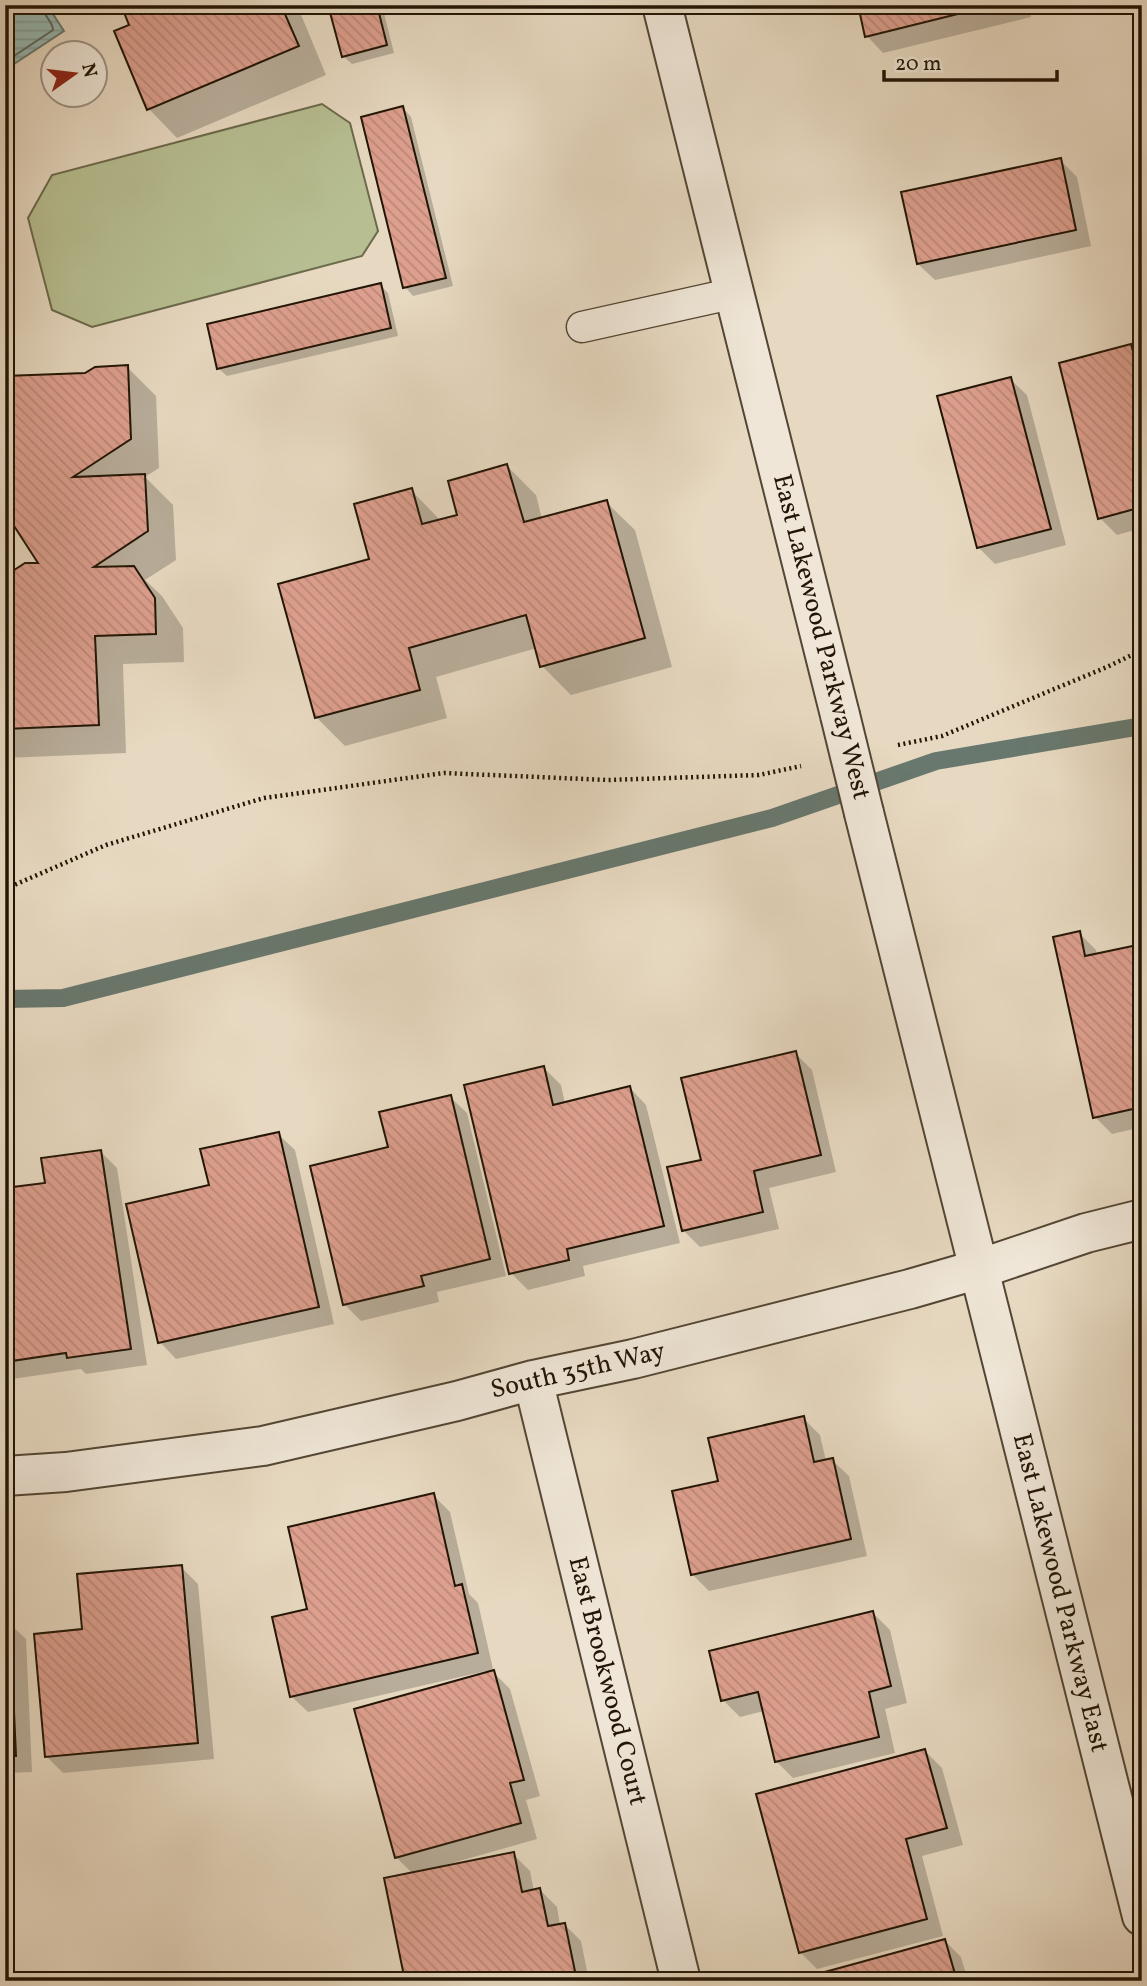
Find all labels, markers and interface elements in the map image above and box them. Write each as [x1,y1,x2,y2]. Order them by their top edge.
north arrow [38,38,108,108]
scale bar [884,38,1058,82]
text: 20 m [895,50,941,79]
text: N [74,61,103,80]
street label: East Lakewood Parkway West [763,470,879,804]
street label: South 35th Way [487,1333,669,1409]
street label: East Lakewood Parkway East [1003,1430,1117,1756]
street label: East Brookwood Court [559,1553,655,1809]

